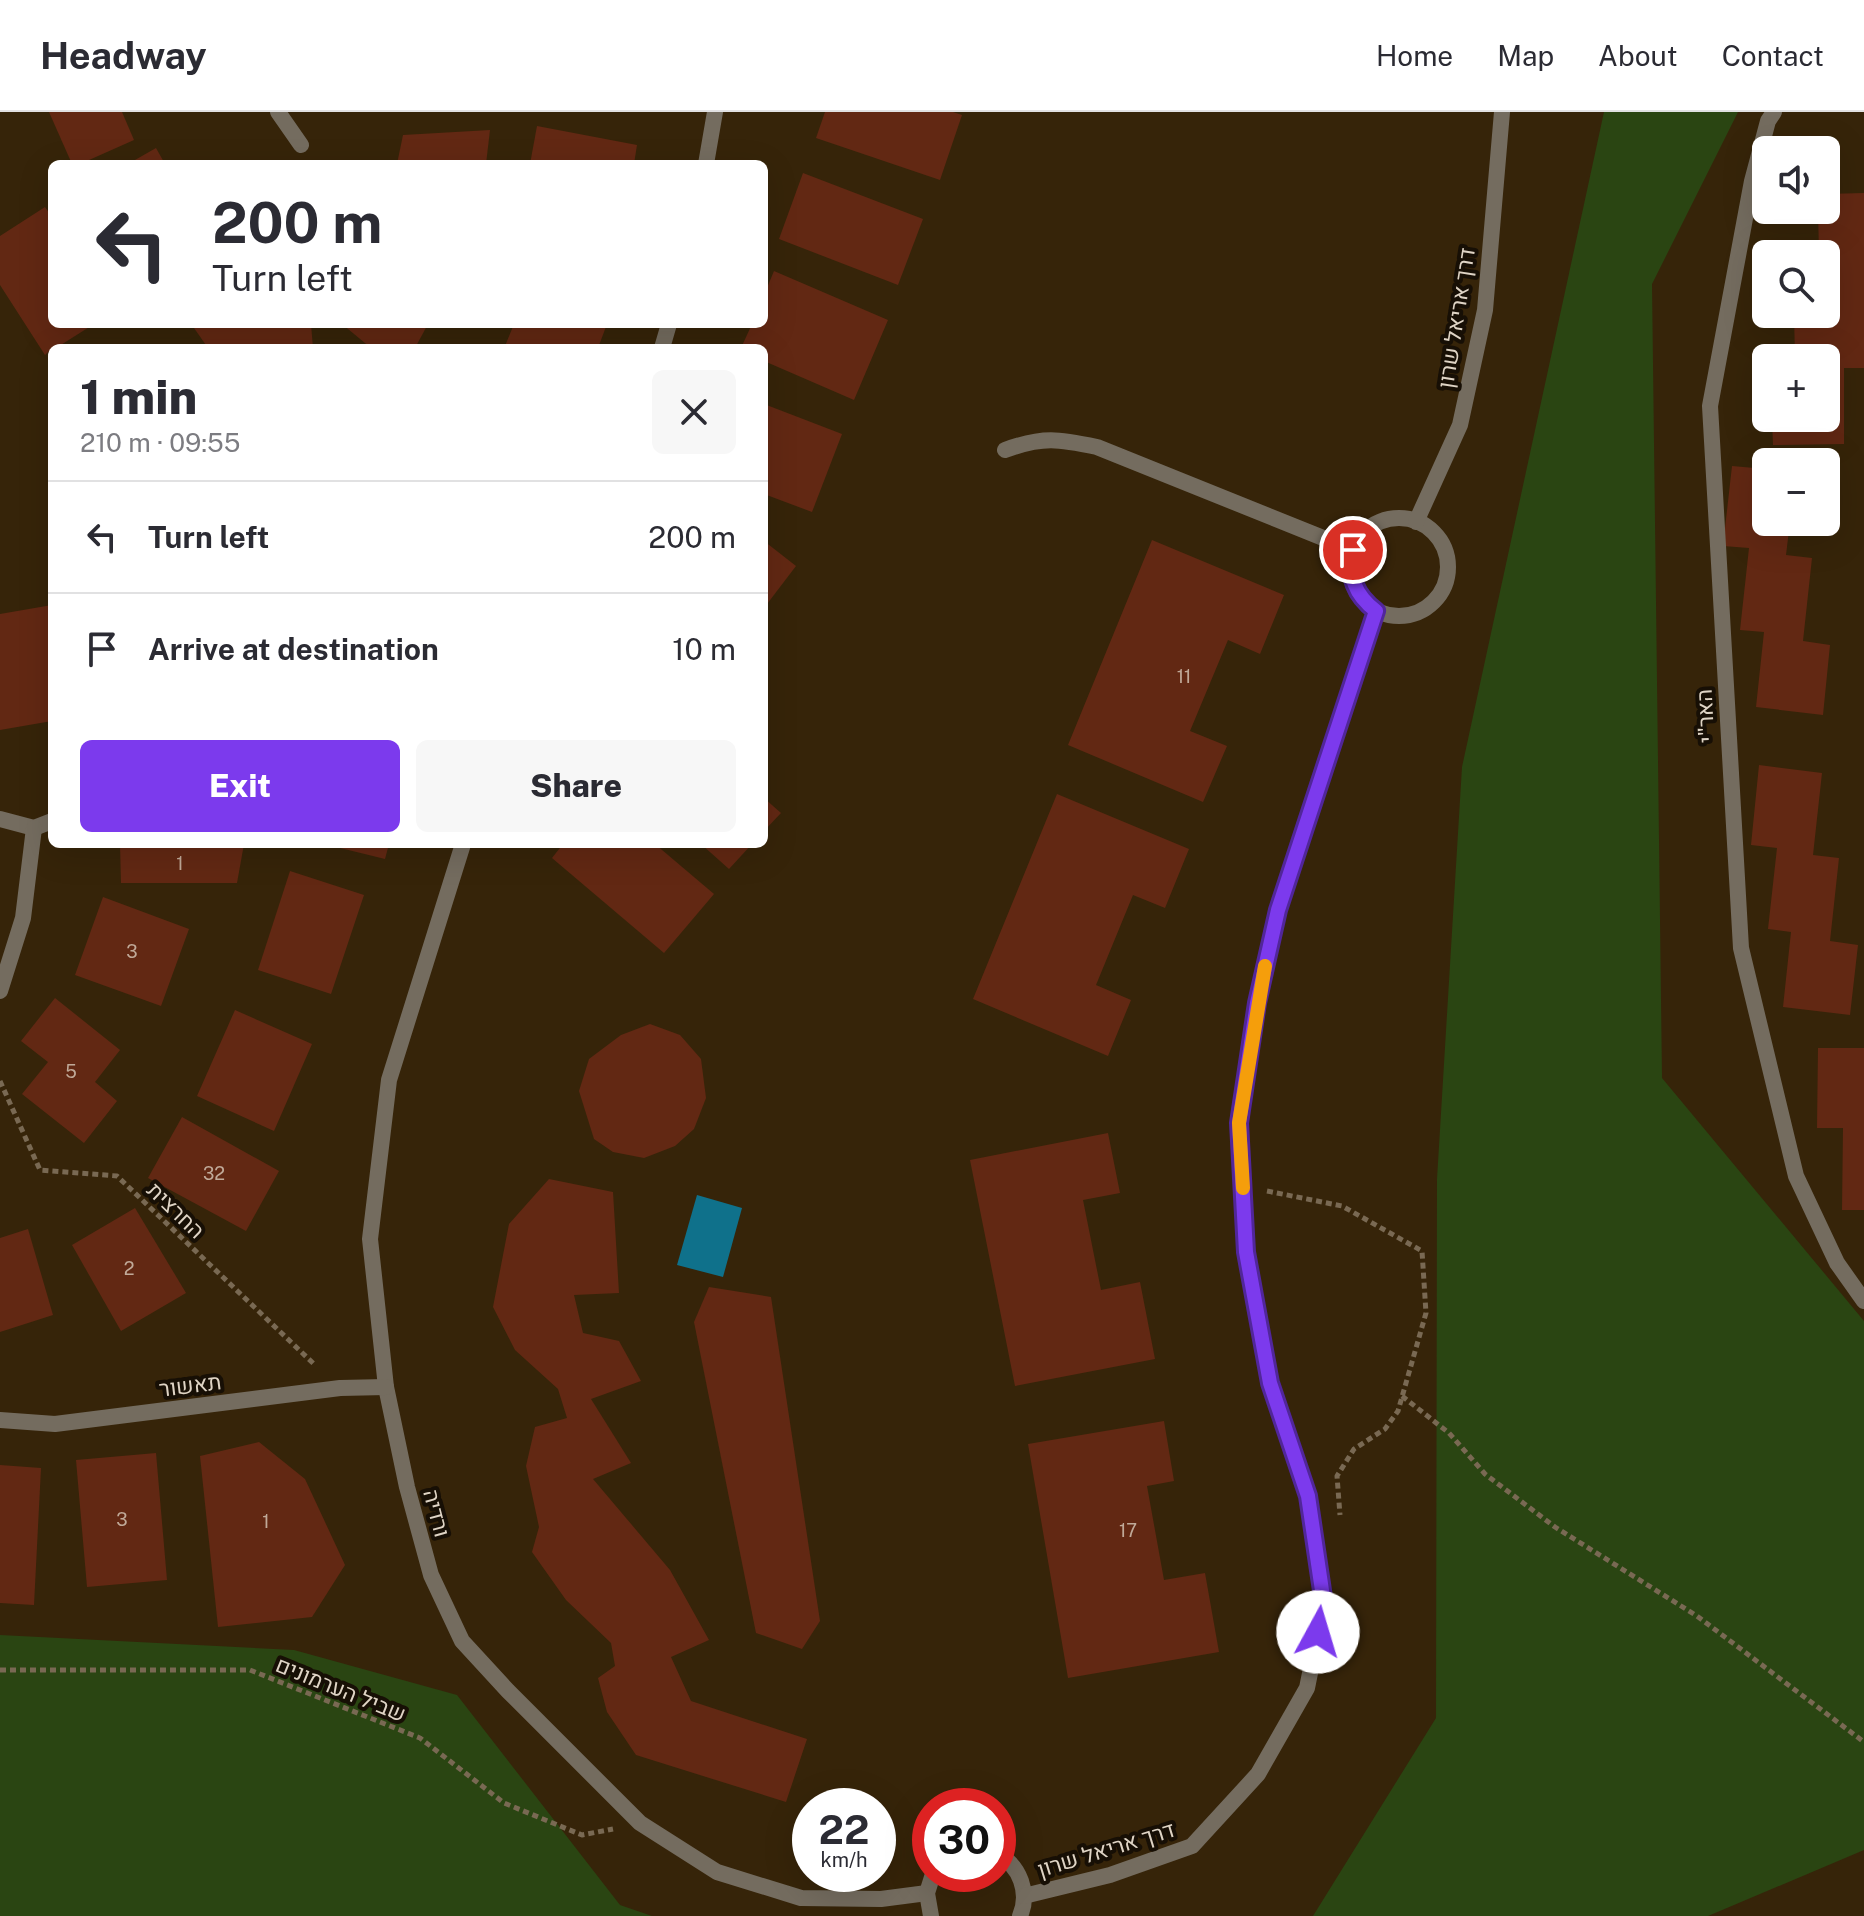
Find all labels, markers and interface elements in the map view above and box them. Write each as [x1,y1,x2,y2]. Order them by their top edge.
text: Headway [40,33,207,78]
text: Home [1376,39,1453,72]
text: Map [1497,39,1554,72]
text: About [1598,39,1678,72]
text: Contact [1722,39,1824,72]
map controls [1752,136,1840,536]
button: sound [1752,136,1840,224]
text: 200 m [212,190,382,256]
icon: left [80,192,184,296]
button: search [1752,240,1840,328]
street label: דרך אריאל שרון [1432,246,1480,390]
text: Turn left [212,257,353,299]
button: + [1752,344,1840,432]
text: 1 min [80,368,197,425]
button: close [652,370,736,454]
text: 210 m · 09:55 [80,427,240,458]
button: − [1752,448,1840,536]
icon: left [80,515,124,559]
pin [1319,516,1387,584]
text: Turn left [148,519,269,555]
text: 200 m [648,519,736,555]
icon: arrive [1331,528,1375,572]
icon: arrive [80,627,124,671]
text: Arrive at destination [148,631,439,667]
text: 10 m [672,631,736,667]
house number: 11 [1177,666,1191,687]
street label: האר"י [1691,688,1719,744]
button: Exit [80,740,400,832]
button: Share [416,740,736,832]
house number: 1 [176,853,184,874]
house number: 3 [126,941,138,962]
house number: 5 [65,1061,77,1082]
house number: 32 [203,1163,225,1184]
street label: החרצית [142,1177,210,1243]
house number: 2 [124,1258,134,1279]
street label: תאשור [157,1368,223,1402]
street label: ורדיה [418,1486,456,1540]
house number: 3 [116,1509,128,1530]
house number: 1 [262,1511,270,1532]
house number: 17 [1119,1520,1137,1541]
position arrow [1276,1590,1360,1674]
street label: שביל הערמונים [272,1651,410,1727]
speed limit sign: 30 [912,1788,1016,1892]
text: 22 [819,1806,869,1853]
street label: דרך אריאל שרון [1034,1816,1178,1882]
text: km/h [820,1848,868,1872]

